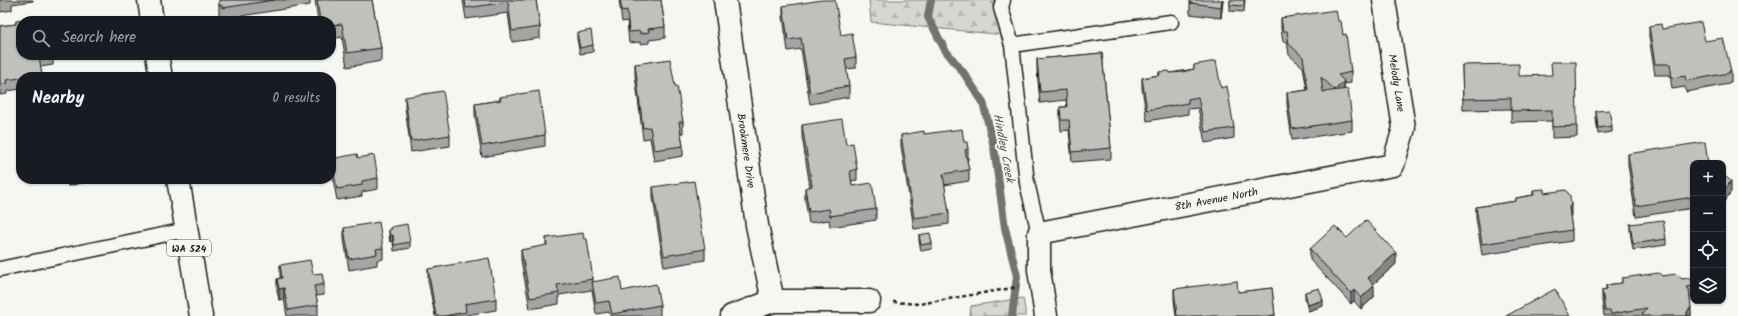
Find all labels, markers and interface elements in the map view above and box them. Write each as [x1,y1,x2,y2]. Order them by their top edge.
search box [16,16,336,60]
text: Search here [62,26,136,50]
icon: search [30,27,52,49]
street label: Melody Lane [1383,53,1409,113]
text: Nearby [32,85,84,112]
text: 0 results [273,88,320,109]
street label: Brookmere Drive [731,112,760,189]
water label: Hindley Creek [988,112,1020,186]
map controls [1690,160,1726,304]
button: + [1690,160,1726,196]
street label: 8th Avenue North [1173,183,1260,217]
button: − [1690,196,1726,232]
button: locate [1690,232,1726,268]
road number: WA 524 [167,240,211,256]
button: layers [1690,268,1726,304]

